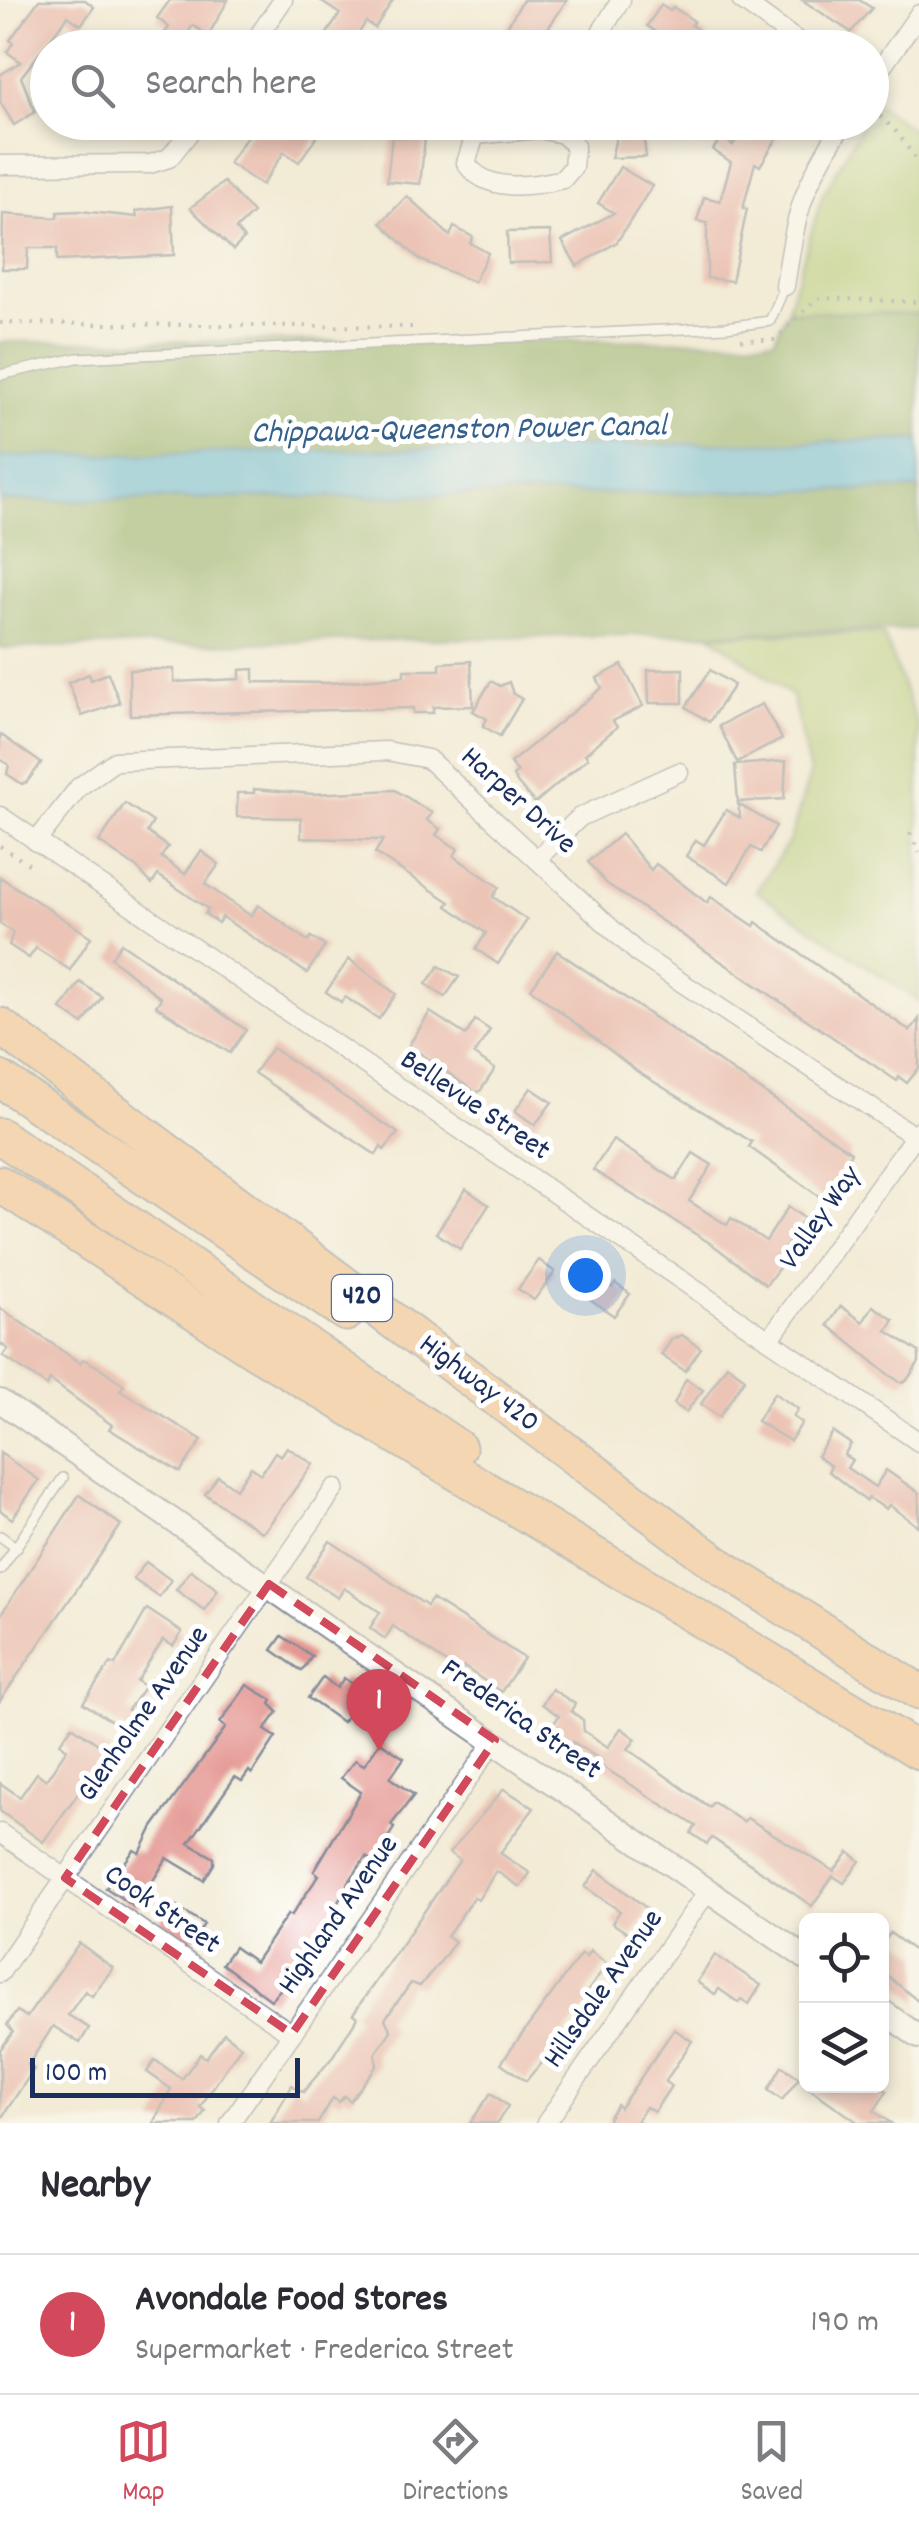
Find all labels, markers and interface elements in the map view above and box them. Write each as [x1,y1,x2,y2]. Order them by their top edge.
search box [30,30,889,140]
icon: search [65,58,120,113]
text: Search here [145,58,317,113]
water label: Chippawa-Queenston Power Canal [251,405,669,459]
street label: Harper Drive [449,738,585,866]
street label: Bellevue Street [390,1041,558,1173]
street label: Valley Way [770,1157,874,1280]
your location [560,1250,611,1301]
road number: 420 [332,1275,392,1321]
street label: Highway 420 [408,1325,548,1445]
street label: Glenholme Avenue [68,1618,222,1812]
street label: Frederica Street [431,1650,609,1792]
pin: 1 [346,1668,412,1751]
street label: Highland Avenue [269,1828,411,2004]
street label: Cook Street [94,1855,228,1967]
street label: Hillsdale Avenue [534,1902,676,2078]
map controls [799,1913,889,2093]
button: locate [799,1913,889,2003]
button: layers [799,2003,889,2093]
scale bar [30,2053,300,2098]
text: 100 m [45,2055,107,2095]
text: Nearby [40,2158,150,2218]
text: Avondale Food Stores [135,2274,448,2329]
text: 1 [69,2301,76,2347]
text: 190 m [811,2301,879,2347]
text: Supermarket · Frederica Street [135,2329,513,2375]
tab: Map [116,2414,171,2514]
tab: Directions [403,2414,509,2514]
tab: Saved [741,2414,803,2514]

